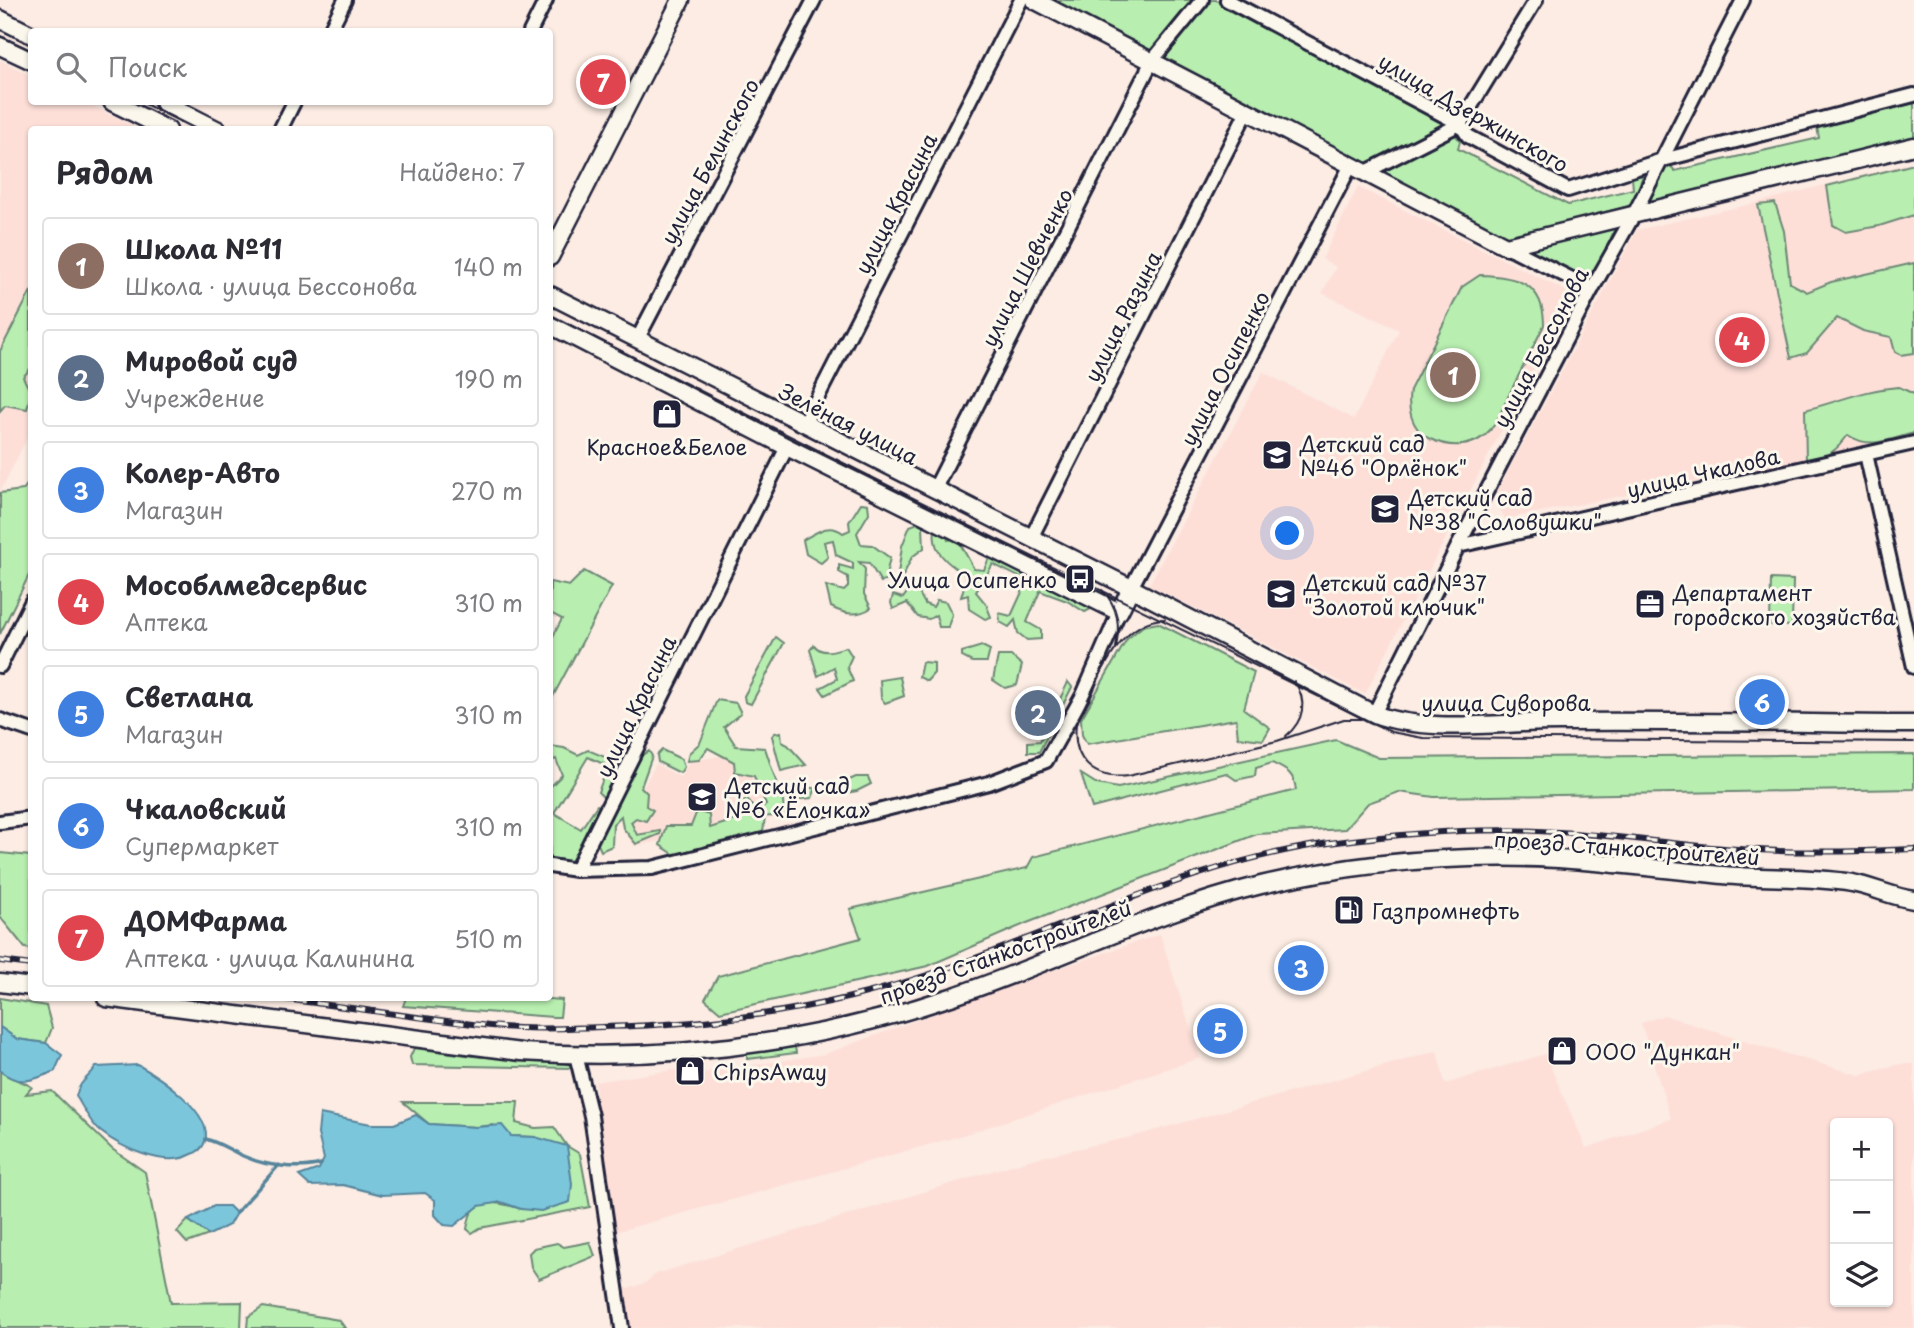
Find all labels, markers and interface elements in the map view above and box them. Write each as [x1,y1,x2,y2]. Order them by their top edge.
search box [28,28,553,105]
street label: улица Дзержинского [1373,44,1575,180]
text: Поиск [108,47,187,86]
icon: search [52,48,90,86]
pin: 7 [580,56,626,108]
street label: улица Белинского [652,72,766,250]
street label: улица Красина [846,126,945,279]
text: Рядом [56,149,154,194]
text: Найдено: 7 [399,154,525,189]
street label: улица Шевченко [972,182,1080,352]
text: Школа №11 [125,229,282,268]
street label: улица Разина [1075,244,1169,387]
text: 1 [76,249,87,284]
text: 140 m [454,249,523,284]
street label: улица Бессонова [1484,261,1596,433]
text: Школа · улица Бессонова [125,268,417,303]
street label: улица Осипенко [1171,285,1277,451]
pin: 4 [1719,314,1765,366]
text: Мировой суд [125,341,297,380]
pin: 1 [1430,349,1476,401]
text: 2 [73,361,89,396]
text: 190 m [455,361,523,396]
street label: Зелёная улица [774,374,925,472]
text: Учреждение [125,380,265,415]
shop icon: Красное&Белое [650,397,684,431]
place label: Детский сад №46 "Орлёнок" [1299,427,1467,483]
place label: Красное&Белое [587,430,747,462]
school or university icon: Детский сад №46 "Орлёнок" [1260,438,1294,472]
street label: улица Чкалова [1623,439,1783,505]
text: Колер-Авто [125,453,280,492]
text: 3 [73,473,89,508]
text: 270 m [451,473,523,508]
place label: Детский сад №38 "Соловушки" [1407,481,1602,537]
text: Магазин [125,492,224,527]
school or university icon: Детский сад №38 "Соловушки" [1368,492,1402,526]
your location [1270,516,1304,550]
bus stop icon: Улица Осипенко [1063,562,1097,596]
place label: Улица Осипенко [888,563,1057,595]
text: Мособлмедсервис [125,565,367,604]
place label: Детский сад №37 "Золотой ключик" [1303,566,1487,622]
place label: Департамент городского хозяйства [1672,576,1897,632]
school or university icon: Детский сад №37 "Золотой ключик" [1264,577,1298,611]
text: 4 [73,585,89,620]
text: 310 m [454,585,523,620]
office icon: Департамент городского хозяйства [1633,587,1667,621]
text: Аптека [125,604,207,639]
street label: улица Красина [587,629,684,782]
pin: 6 [1739,676,1785,728]
text: Светлана [125,677,253,716]
street label: улица Суворова [1421,686,1591,718]
pin: 2 [1015,687,1061,739]
text: 5 [74,697,88,732]
text: 310 m [454,697,523,732]
text: Магазин [125,716,224,751]
place label: Детский сад №6 «Ёлочка» [724,769,870,825]
school or university icon: Детский сад №6 «Ёлочка» [685,780,719,814]
text: Чкаловский [125,789,287,828]
text: 6 [73,809,89,844]
text: 310 m [454,809,523,844]
street label: проезд Станкостроителей [1493,822,1761,872]
text: Супермаркет [125,828,279,863]
street label: проезд Станкостроителей [874,890,1136,1012]
fuel station icon: Газпромнефть [1332,893,1366,927]
place label: Газпромнефть [1372,894,1520,926]
text: ДОМФарма [125,901,287,940]
text: 7 [74,921,88,956]
text: 510 m [454,921,523,956]
text: Аптека · улица Калинина [125,940,414,975]
pin: 3 [1278,942,1324,994]
pin: 5 [1197,1005,1243,1057]
shop icon: ООО "Дункан" [1545,1034,1579,1068]
place label: ООО "Дункан" [1585,1035,1740,1067]
shop icon: ChipsAway [673,1054,707,1088]
place label: ChipsAway [713,1055,827,1087]
map controls [1830,1118,1893,1307]
button: + [1830,1118,1893,1181]
button: − [1830,1181,1893,1244]
button: layers [1830,1244,1893,1307]

